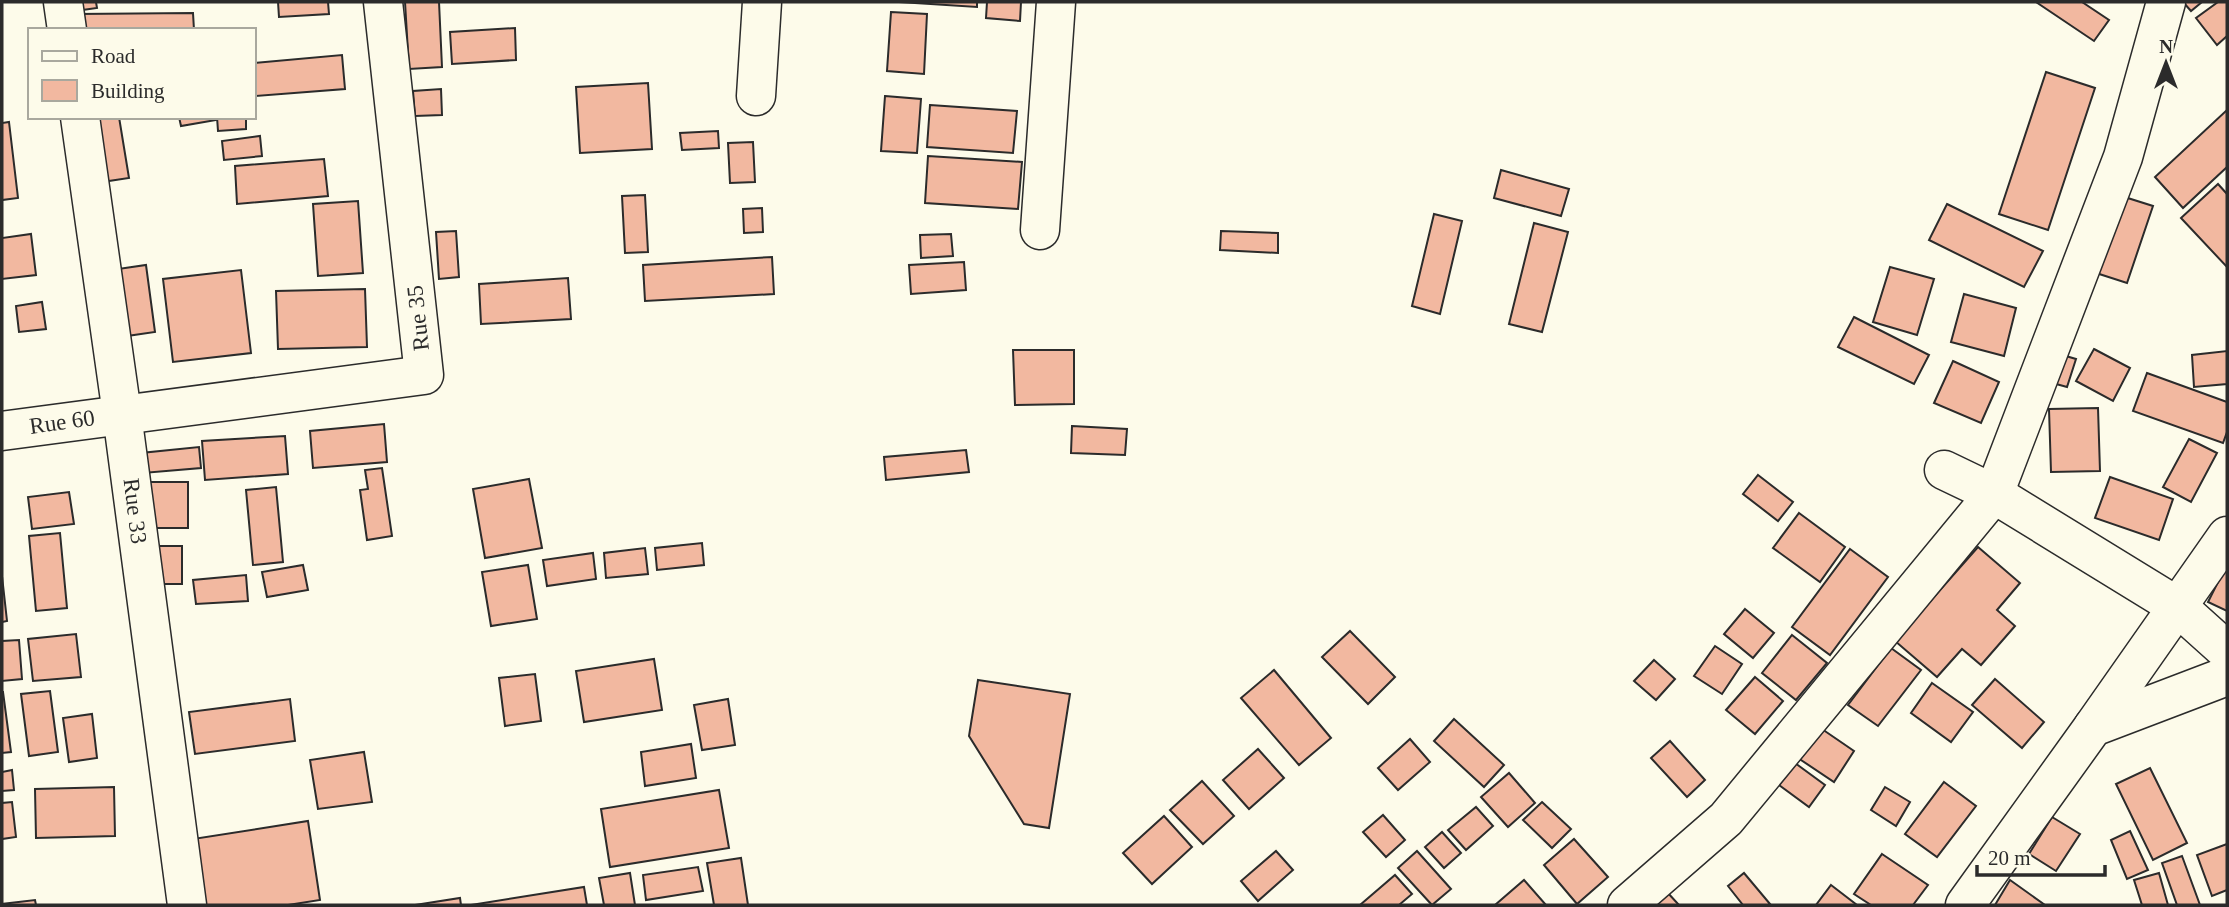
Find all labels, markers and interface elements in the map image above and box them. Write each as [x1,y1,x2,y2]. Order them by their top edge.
legend [28,28,256,119]
north arrow [2131,28,2201,98]
text: N [2159,36,2173,57]
text: Road [91,44,136,68]
text: Building [91,79,165,103]
street label: Rue 35 [402,284,434,352]
street label: Rue 60 [28,405,96,439]
street label: Rue 33 [119,477,151,545]
scale bar [1977,834,2105,878]
text: 20 m [1988,846,2031,870]

